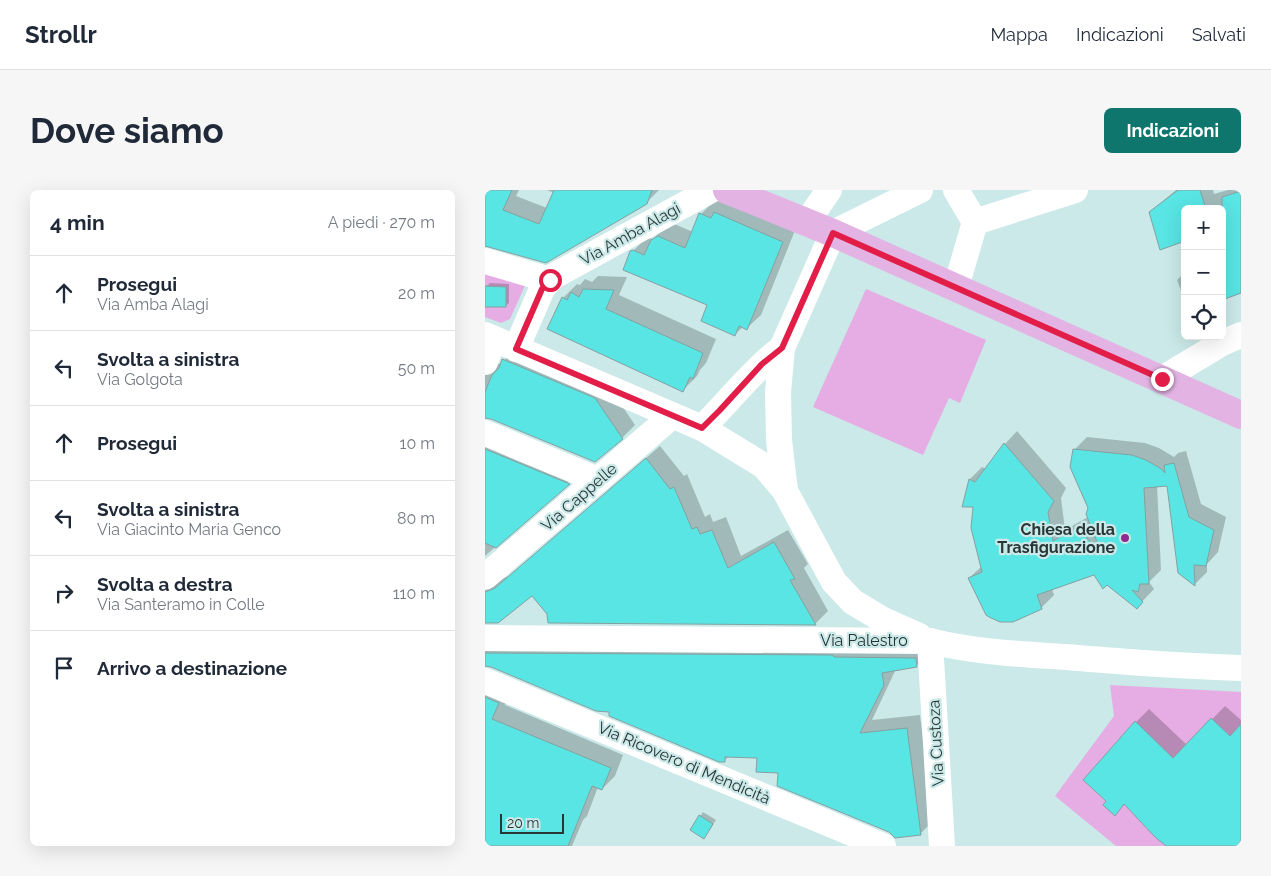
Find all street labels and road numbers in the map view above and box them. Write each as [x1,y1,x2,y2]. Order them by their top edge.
street label: Via Amba Alagi [577,199,683,269]
street label: Via Cappelle [537,459,621,535]
street label: Via Palestro [820,631,908,650]
street label: Via Custoza [924,699,948,787]
street label: Via Ricovero di Mendicità [595,718,773,808]

